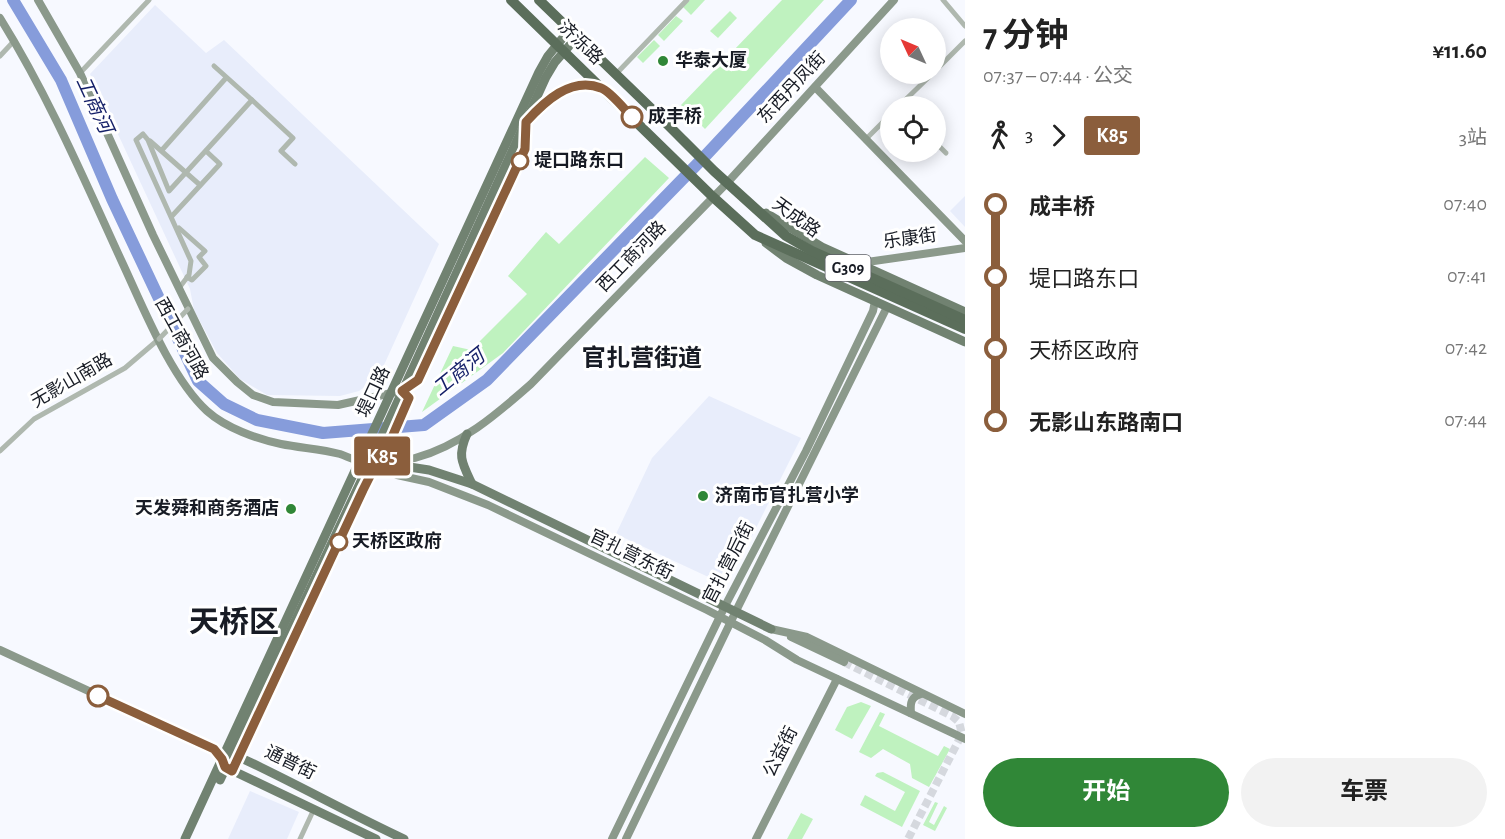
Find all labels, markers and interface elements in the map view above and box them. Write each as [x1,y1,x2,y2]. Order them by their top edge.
street label: 济泺路 [554,16,607,68]
north arrow [880,18,946,84]
map controls [880,18,946,162]
text: 7 分钟 [983,20,1068,53]
text: ¥11.60 [1432,40,1487,62]
street label: 东西丹凤街 [753,48,829,127]
place label: 华泰大厦 [675,50,747,70]
marker: 华泰大厦 [656,54,670,68]
text: 07:37 – 07:44 · 公交 [983,66,1133,86]
water label: 工商河 [72,73,118,140]
button: locate [880,96,946,162]
marker: 成丰桥 [621,106,643,128]
place label: 成丰桥 [648,106,702,126]
icon: walk [983,119,1016,152]
icon: forward [1042,119,1075,152]
text: 3 [1025,125,1033,145]
text: K85 [1096,125,1128,146]
text: 3站 [1459,128,1487,148]
place label: 堤口路东口 [534,150,624,170]
marker: 堤口路东口 [511,152,529,170]
street label: 天成路 [769,193,824,241]
text: 07:40 [1443,194,1487,214]
text: 成丰桥 [1029,196,1095,218]
street label: 西工商河路 [593,217,670,296]
street label: 乐康街 [882,224,938,252]
road number: G309 [826,255,870,281]
text: 07:41 [1447,266,1487,286]
text: 堤口路东口 [1029,268,1139,290]
street label: 西工商河路 [151,294,212,383]
text: 07:42 [1445,338,1487,358]
text: 天桥区政府 [1029,340,1139,362]
water label: 工商河 [429,343,492,400]
district label: 官扎营街道 [582,345,702,371]
street label: 无影山南路 [28,349,115,411]
street label: 堤口路 [353,363,394,420]
text: 07:44 [1444,410,1487,430]
text: 无影山东路南口 [1029,412,1183,434]
line badge: K85 [348,436,416,476]
text: K85 [366,446,398,467]
place label: 济南市官扎营小学 [715,485,859,505]
marker: 济南市官扎营小学 [696,489,710,503]
place label: 天发舜和商务酒店 [135,498,279,518]
marker: 天发舜和商务酒店 [284,502,298,516]
street label: 官扎营后街 [699,518,757,607]
street label: 官扎营东街 [587,525,676,583]
place label: 天桥区政府 [352,530,442,551]
marker: 天桥区政府 [330,533,348,551]
district label: 天桥区 [189,606,279,638]
unlabelled marker [87,685,109,707]
street label: 公益街 [759,723,801,780]
street label: 通普街 [262,741,319,783]
button: 开始 [983,758,1229,827]
button: 车票 [1241,758,1487,827]

